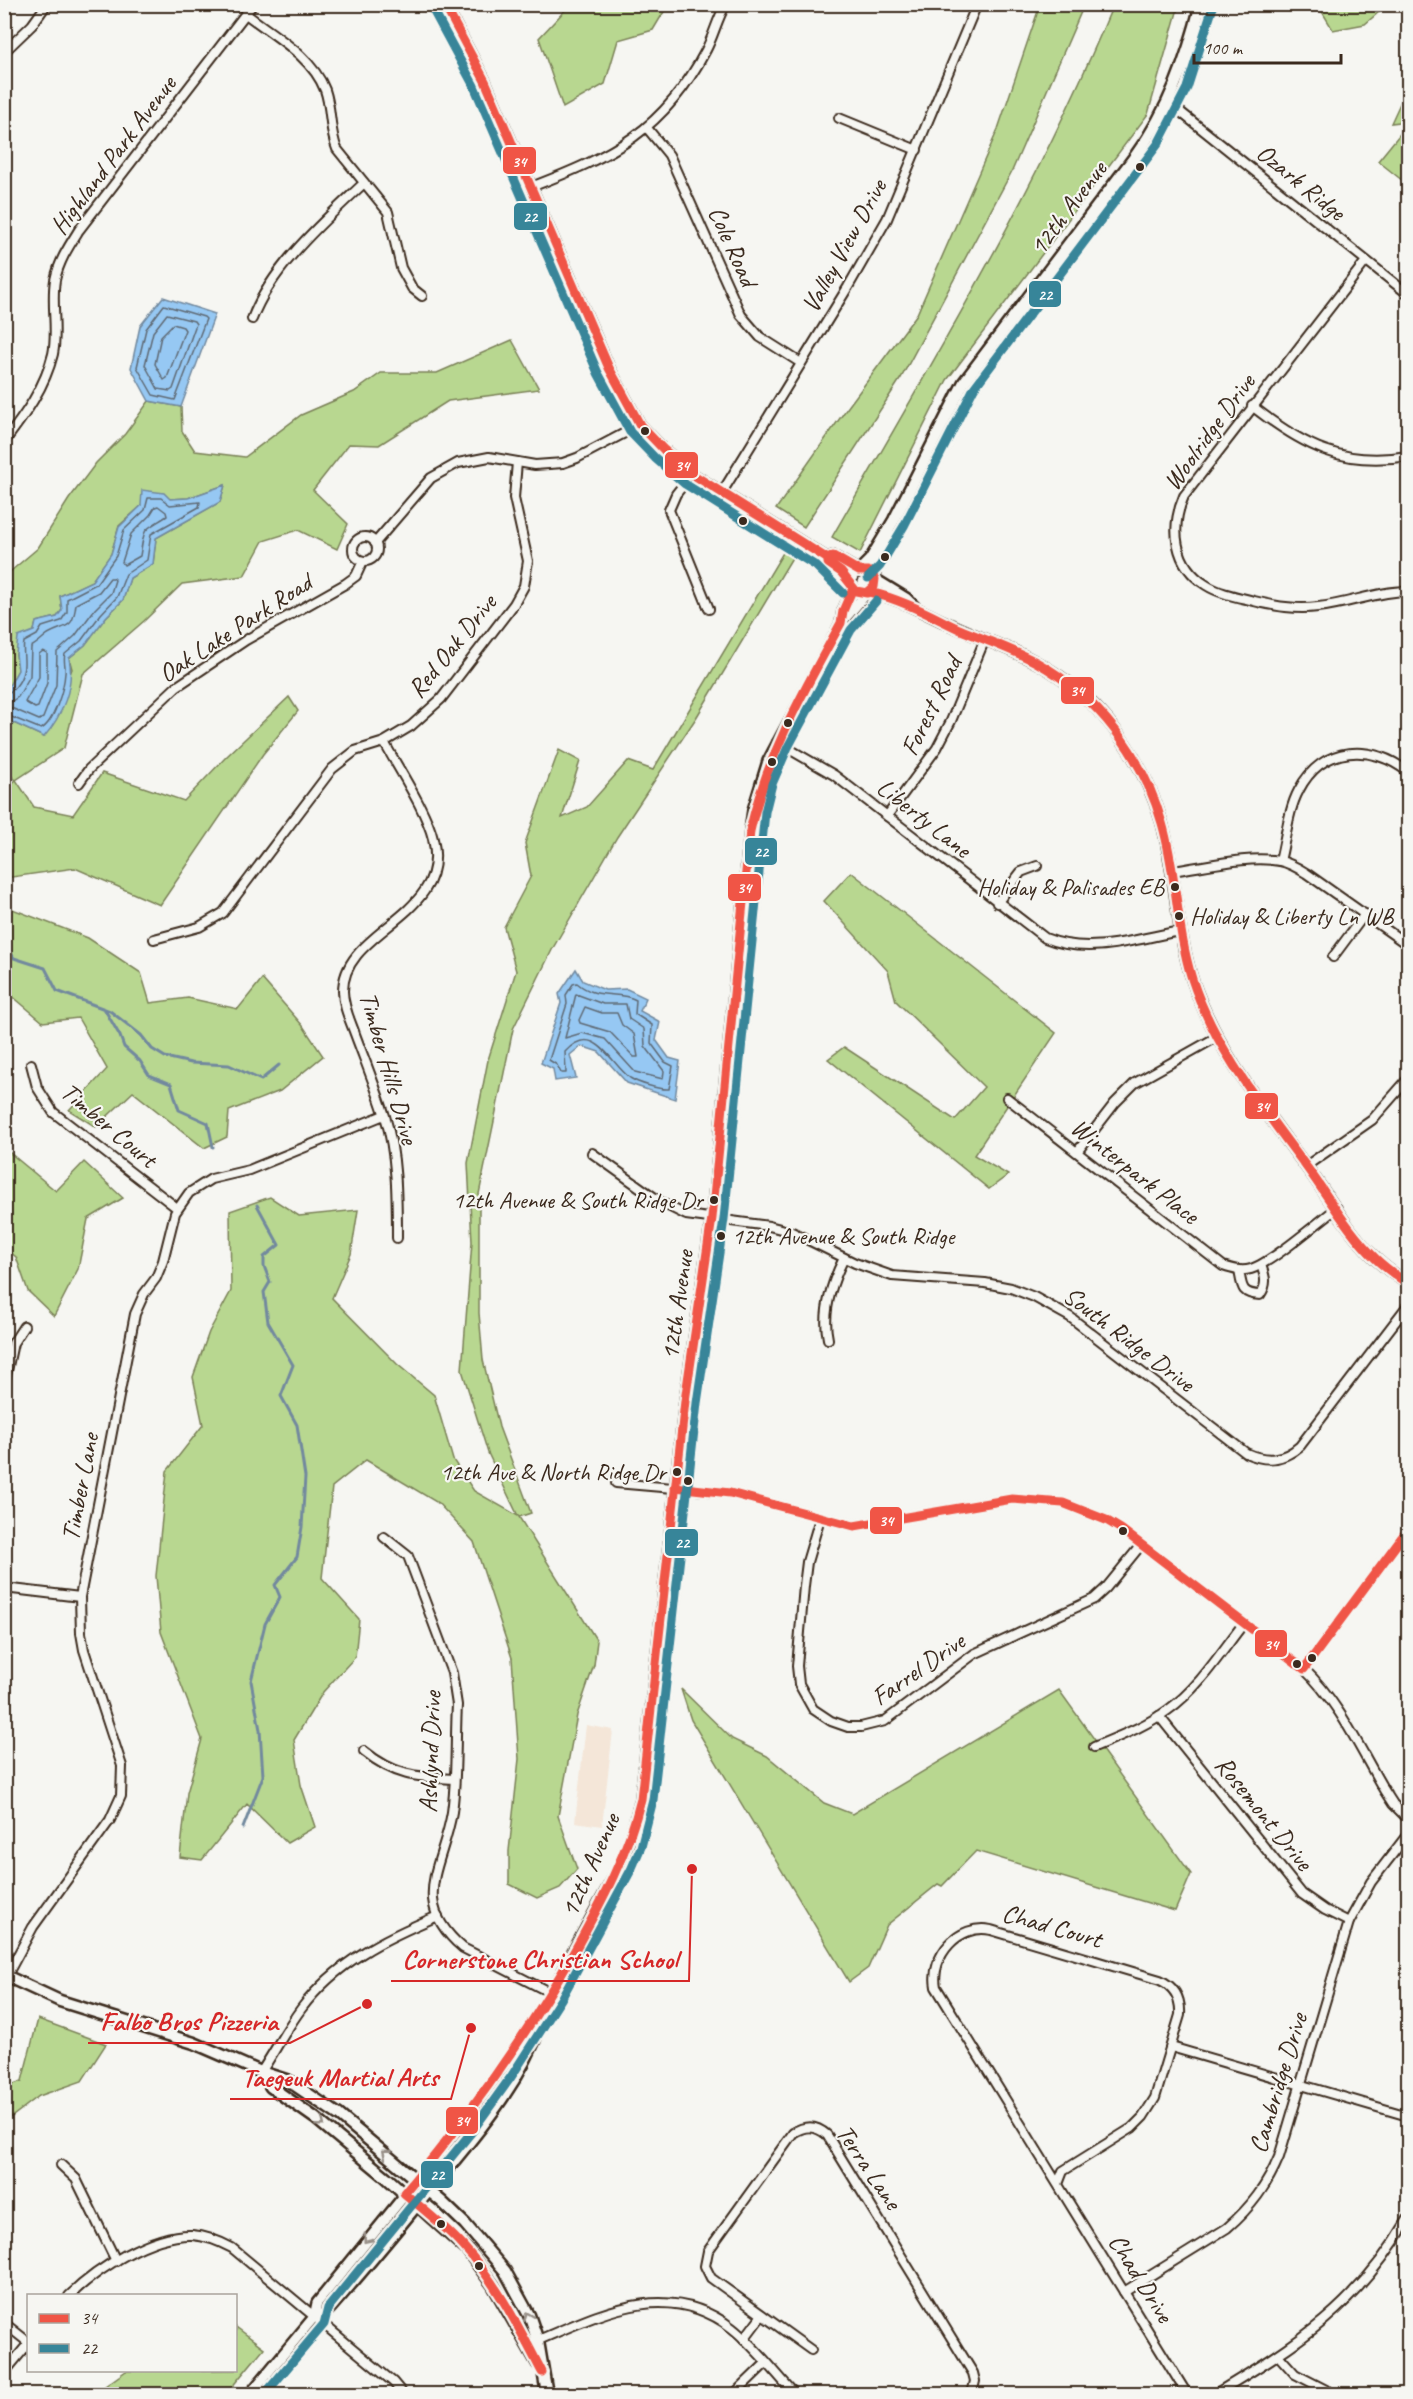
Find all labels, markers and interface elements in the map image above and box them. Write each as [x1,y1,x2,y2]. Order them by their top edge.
scale bar [1194,27,1341,65]
text: 100 m [1203,37,1244,59]
street label: Highland Park Avenue [42,68,184,241]
street label: Ozark Ridge [1250,136,1353,229]
line badge: 34 [502,146,537,175]
text: 34 [512,152,528,172]
street label: 12th Avenue [1022,153,1115,262]
unlabelled marker [1134,161,1146,173]
street label: Valley View Drive [794,172,895,318]
street label: Cole Road [701,201,767,295]
line badge: 22 [513,202,548,231]
text: 22 [523,207,539,227]
line badge: 22 [1028,280,1062,308]
text: 22 [1038,285,1054,305]
street label: Woolridge Drive [1156,366,1263,497]
unlabelled marker [639,425,651,437]
line badge: 34 [664,451,699,479]
text: 34 [675,456,691,476]
unlabelled marker [737,515,749,527]
unlabelled marker [879,551,891,563]
street label: Oak Lake Park Road [152,564,321,690]
street label: Red Oak Drive [400,585,505,705]
street label: Forest Road [893,648,971,761]
line badge: 34 [1060,676,1095,705]
text: 34 [1070,681,1086,701]
unlabelled marker [782,717,794,729]
unlabelled marker [766,756,778,768]
street label: Liberty Lane [870,771,980,867]
line badge: 22 [744,837,778,866]
text: 22 [754,842,770,862]
place label: Holiday & Palisades EB [977,872,1166,902]
line badge: 34 [727,873,762,902]
text: 34 [737,878,753,898]
marker: Holiday & Palisades EB [1169,881,1181,893]
place label: Holiday & Liberty Ln WB [1190,901,1395,931]
marker: Holiday & Liberty Ln WB [1173,910,1185,922]
street label: Timber Hills Drive [352,988,427,1149]
street label: Timber Court [54,1075,166,1176]
line badge: 34 [1244,1092,1279,1120]
text: 34 [1255,1097,1271,1117]
street label: Winterpark Place [1064,1111,1207,1232]
place label: 12th Avenue & South Ridge Dr [452,1185,705,1215]
marker: 12th Avenue & South Ridge Dr [708,1194,720,1206]
place label: 12th Avenue & South Ridge [732,1221,956,1251]
marker: 12th Avenue & South Ridge [715,1230,727,1242]
street label: 12th Avenue [653,1247,701,1362]
street label: South Ridge Drive [1057,1279,1203,1400]
street label: Timber Lane [53,1428,107,1543]
place label: 12th Ave & North Ridge Dr [440,1457,668,1487]
marker: 12th Ave & North Ridge Dr [671,1466,683,1478]
unlabelled marker [682,1475,694,1487]
line badge: 34 [869,1506,903,1535]
text: 34 [879,1511,895,1531]
unlabelled marker [1117,1525,1129,1537]
line badge: 22 [664,1528,699,1557]
text: 22 [675,1533,691,1553]
street label: Farrel Drive [865,1623,973,1713]
line badge: 34 [1254,1629,1288,1658]
text: 34 [1264,1635,1280,1655]
unlabelled marker [1306,1652,1318,1664]
unlabelled marker [1291,1658,1303,1670]
street label: Ashlynd Drive [411,1689,449,1813]
street label: Rosemont Drive [1208,1749,1321,1878]
street label: 12th Avenue [553,1807,628,1922]
street label: Chad Court [999,1896,1108,1957]
callout: Cornerstone Christian School [391,1936,689,1981]
text: Cornerstone Christian School [402,1942,683,1976]
callout: Falbo Bros Pizzeria [88,1998,290,2043]
text: Falbo Bros Pizzeria [100,2004,280,2038]
street label: Cambridge Drive [1241,2008,1315,2157]
callout: Taegeuk Martial Arts [230,2054,451,2099]
text: Taegeuk Martial Arts [242,2060,441,2094]
line badge: 34 [445,2106,479,2135]
text: 34 [455,2111,471,2131]
one-way arrow [314,2116,325,2127]
street label: Terra Lane [829,2118,911,2218]
one-way arrow [381,2149,392,2160]
line badge: 22 [420,2160,454,2189]
text: 22 [430,2165,446,2185]
unlabelled marker [435,2218,447,2230]
street label: Chad Drive [1101,2227,1182,2330]
one-way arrow [364,2232,375,2243]
unlabelled marker [473,2260,485,2272]
legend [27,2294,237,2372]
text: 34 [81,2307,99,2329]
one-way arrow [523,2311,535,2322]
text: 22 [81,2337,99,2359]

